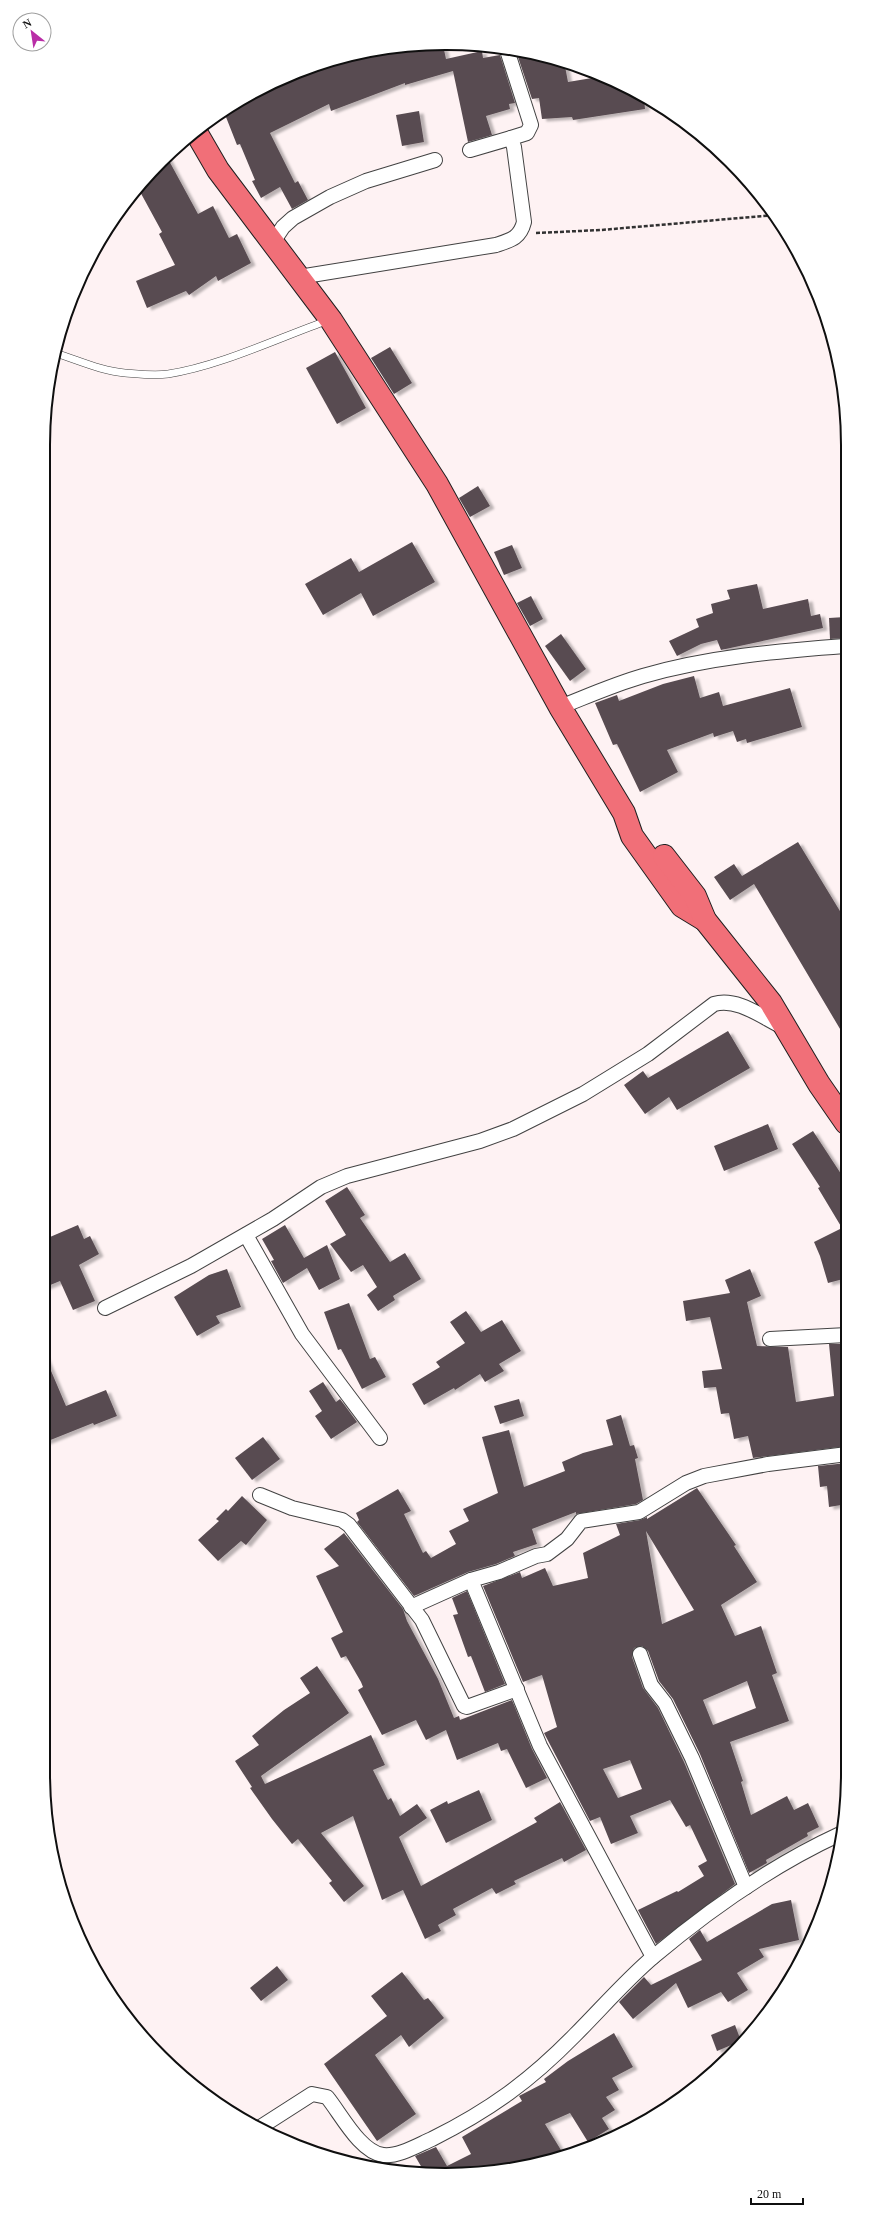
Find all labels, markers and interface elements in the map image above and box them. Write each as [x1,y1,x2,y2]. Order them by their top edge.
north arrow [12,12,52,52]
text: N [21,16,33,31]
scale bar [751,2180,803,2206]
text: 20 m [757,2187,782,2201]

